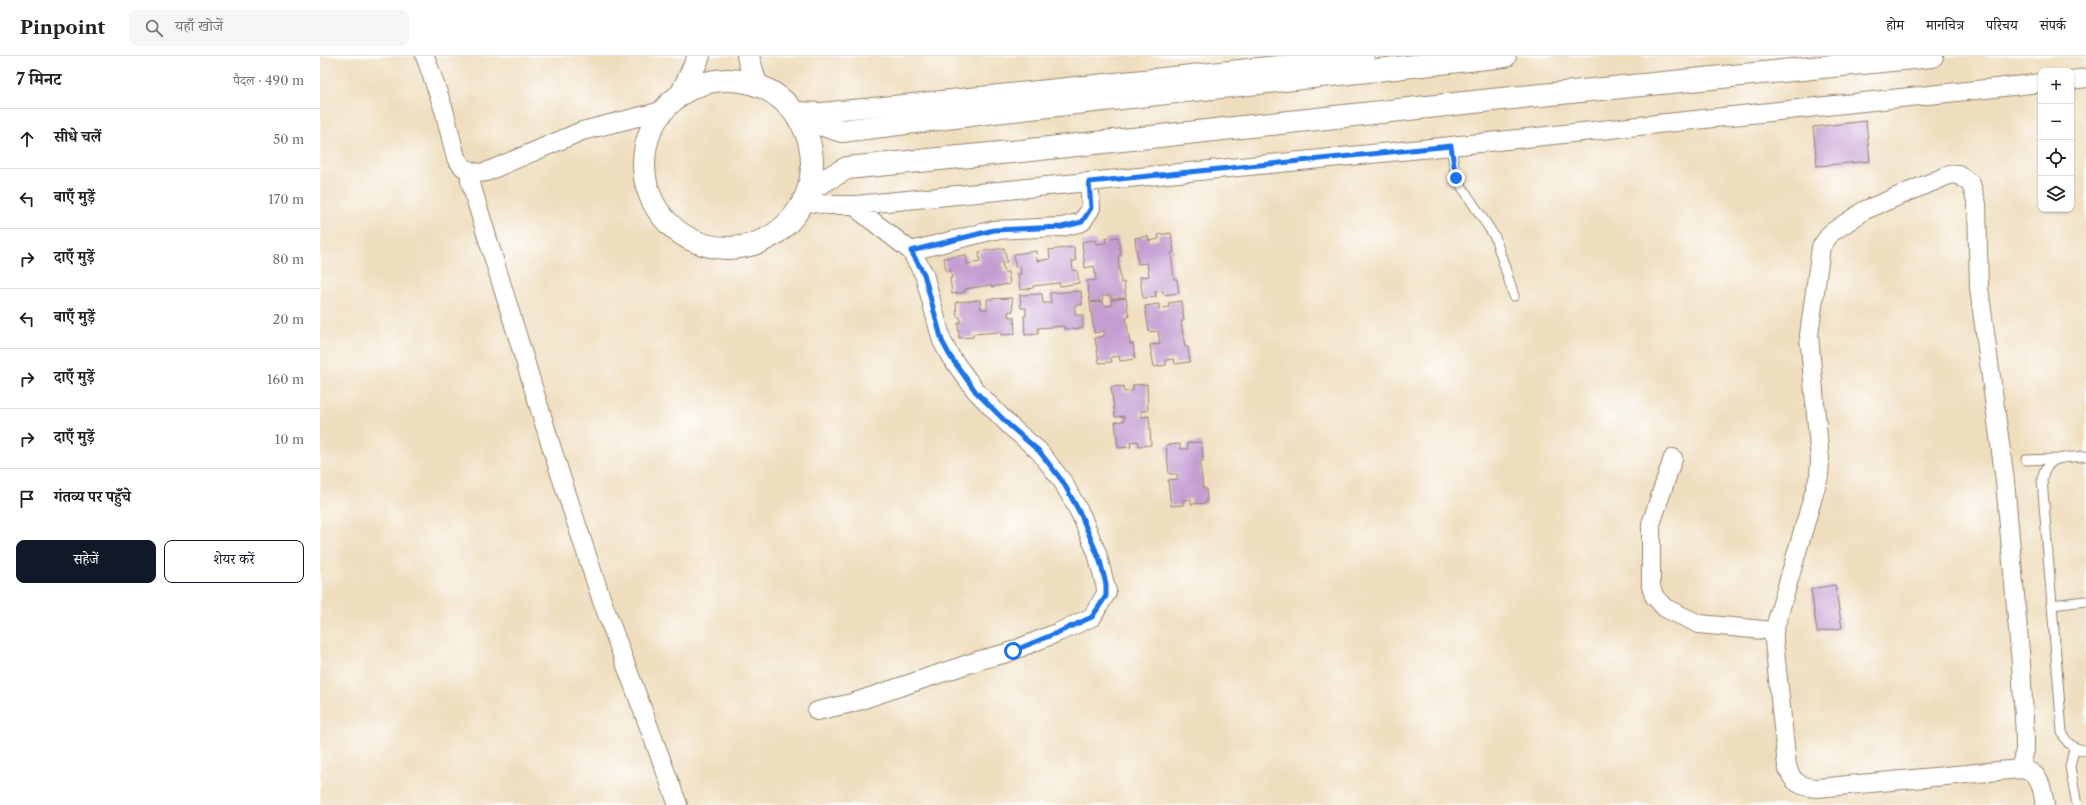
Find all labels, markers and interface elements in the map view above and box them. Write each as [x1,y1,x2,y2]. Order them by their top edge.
search box [129,10,409,46]
text: Pinpoint [20,16,105,39]
text: यहाँ खोजें [175,16,223,35]
text: होम [1886,16,1904,34]
text: मानचित्र [1926,16,1964,34]
text: परिचय [1986,16,2018,34]
text: संपर्क [2040,16,2066,34]
icon: search [143,17,165,39]
map controls [2038,68,2074,212]
button: + [2038,68,2074,104]
text: 7 मिनट [16,69,61,89]
text: पैदल · 490 m [233,72,304,88]
button: − [2038,104,2074,140]
text: सीधे चलें [54,127,101,146]
icon: ahead [16,128,38,150]
text: 50 m [273,131,304,147]
button: locate [2038,140,2074,176]
route end [1447,169,1465,187]
button: layers [2038,176,2074,212]
text: बाएँ मुड़ें [54,187,95,206]
icon: left [16,188,38,210]
text: 170 m [268,191,304,207]
text: दाएँ मुड़ें [54,247,94,266]
icon: right [16,248,38,270]
text: 80 m [272,251,304,267]
text: बाएँ मुड़ें [54,307,95,326]
icon: left [16,308,38,330]
text: 20 m [273,311,304,327]
text: दाएँ मुड़ें [54,367,94,386]
icon: right [16,368,38,390]
text: 160 m [267,371,304,387]
text: दाएँ मुड़ें [54,427,94,446]
icon: right [16,428,38,450]
text: 10 m [275,431,304,447]
text: गंतव्य पर पहुँचे [54,487,131,506]
icon: arrive [16,488,38,510]
button: सहेजें [16,540,156,583]
button: शेयर करें [164,540,304,583]
route start [1004,642,1022,660]

